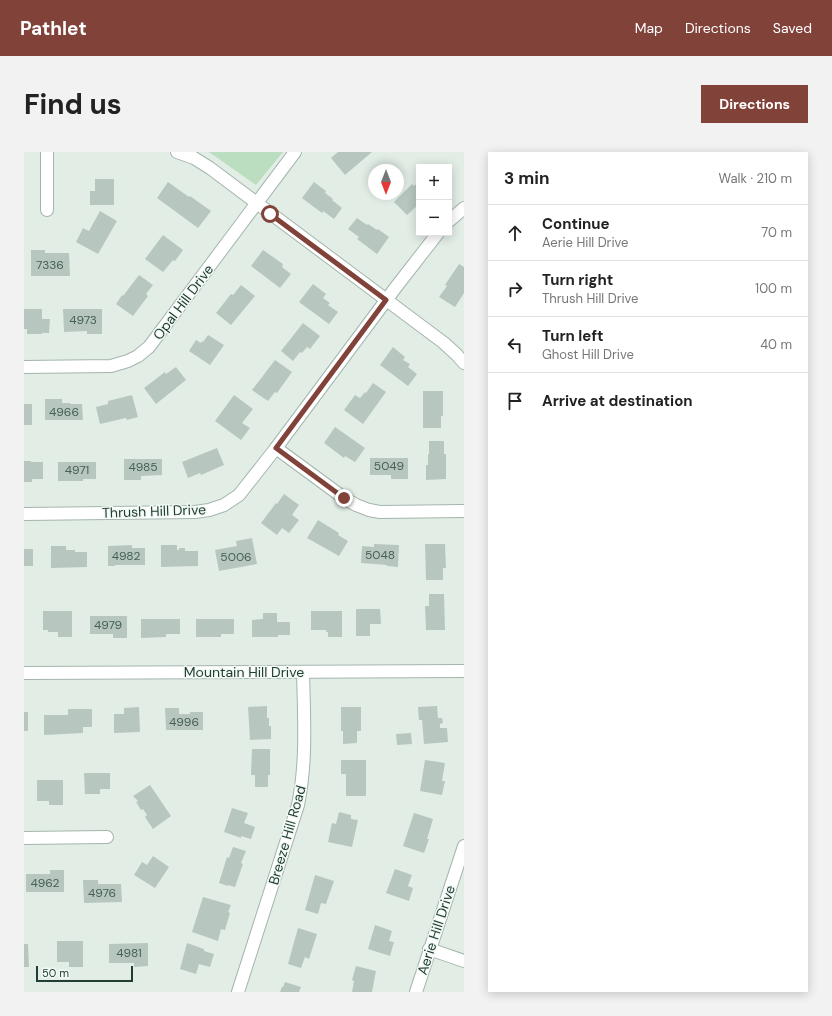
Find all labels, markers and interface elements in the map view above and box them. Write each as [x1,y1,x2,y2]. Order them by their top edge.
text: Pathlet [20,16,87,41]
text: Map [635,19,663,37]
text: Directions [685,19,751,37]
text: Saved [773,19,812,37]
button: Directions [701,85,808,123]
text: Find us [24,86,122,123]
north arrow [368,164,404,200]
map controls [416,164,452,236]
button: + [416,164,452,200]
text: 3 min [504,167,549,189]
text: Walk · 210 m [719,170,792,187]
button: − [416,200,452,236]
route start [261,205,279,223]
text: Continue [542,214,610,234]
icon: ahead [504,222,526,244]
text: 70 m [761,224,792,241]
text: Aerie Hill Drive [542,234,628,251]
house number: 7336 [36,257,64,273]
street label: Opal Hill Drive [149,261,217,343]
text: Turn right [542,270,613,290]
icon: right [504,278,526,300]
text: 100 m [755,280,792,297]
text: Thrush Hill Drive [542,290,639,307]
house number: 4973 [69,312,97,328]
text: Turn left [542,326,603,346]
icon: left [504,334,526,356]
text: 40 m [760,336,792,353]
text: Ghost Hill Drive [542,346,634,363]
icon: arrive [504,390,526,412]
text: Arrive at destination [542,391,693,411]
house number: 4966 [49,404,79,420]
house number: 5049 [374,458,404,474]
house number: 4985 [128,459,158,475]
house number: 4971 [65,462,89,478]
route end [335,489,353,507]
street label: Thrush Hill Drive [102,500,206,522]
house number: 5048 [365,547,395,563]
house number: 4982 [112,548,140,564]
house number: 5006 [220,549,252,565]
house number: 4979 [94,617,122,633]
street label: Mountain Hill Drive [184,663,304,681]
house number: 4996 [169,714,199,730]
street label: Breeze Hill Road [264,783,310,887]
house number: 4962 [31,875,60,891]
street label: Aerie Hill Drive [413,883,459,977]
house number: 4976 [88,885,116,901]
house number: 4981 [116,945,142,961]
scale bar [36,964,133,983]
text: 50 m [42,966,69,980]

